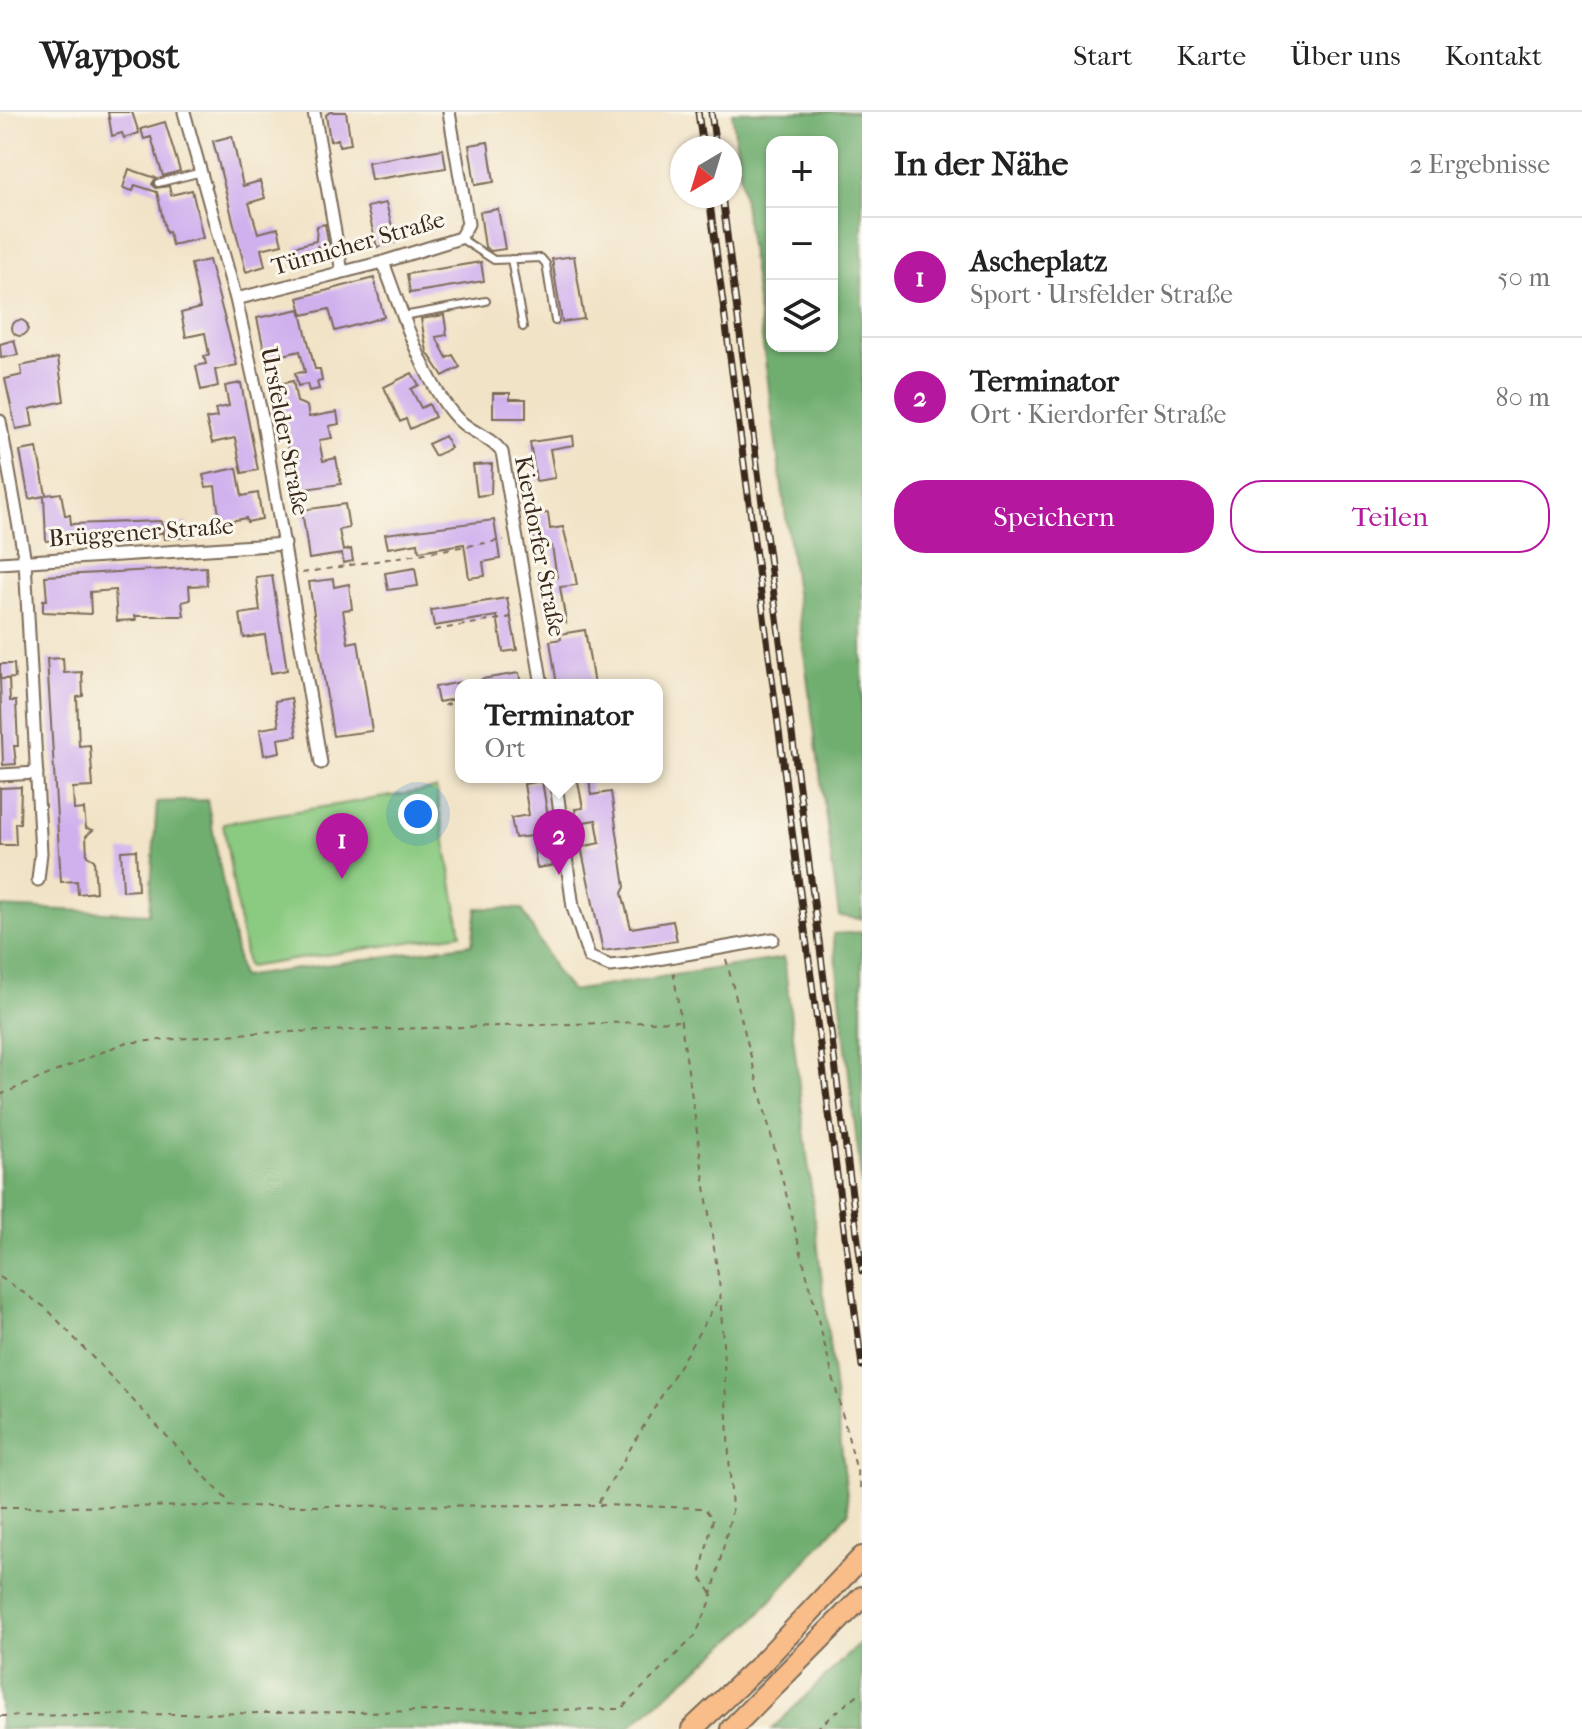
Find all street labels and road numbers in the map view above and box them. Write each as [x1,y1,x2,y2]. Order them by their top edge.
street label: Türnicher Straße [268,205,448,281]
street label: Ursfelder Straße [255,344,315,518]
street label: Kierdorfer Straße [509,453,571,639]
street label: Brüggener Straße [48,512,235,552]

